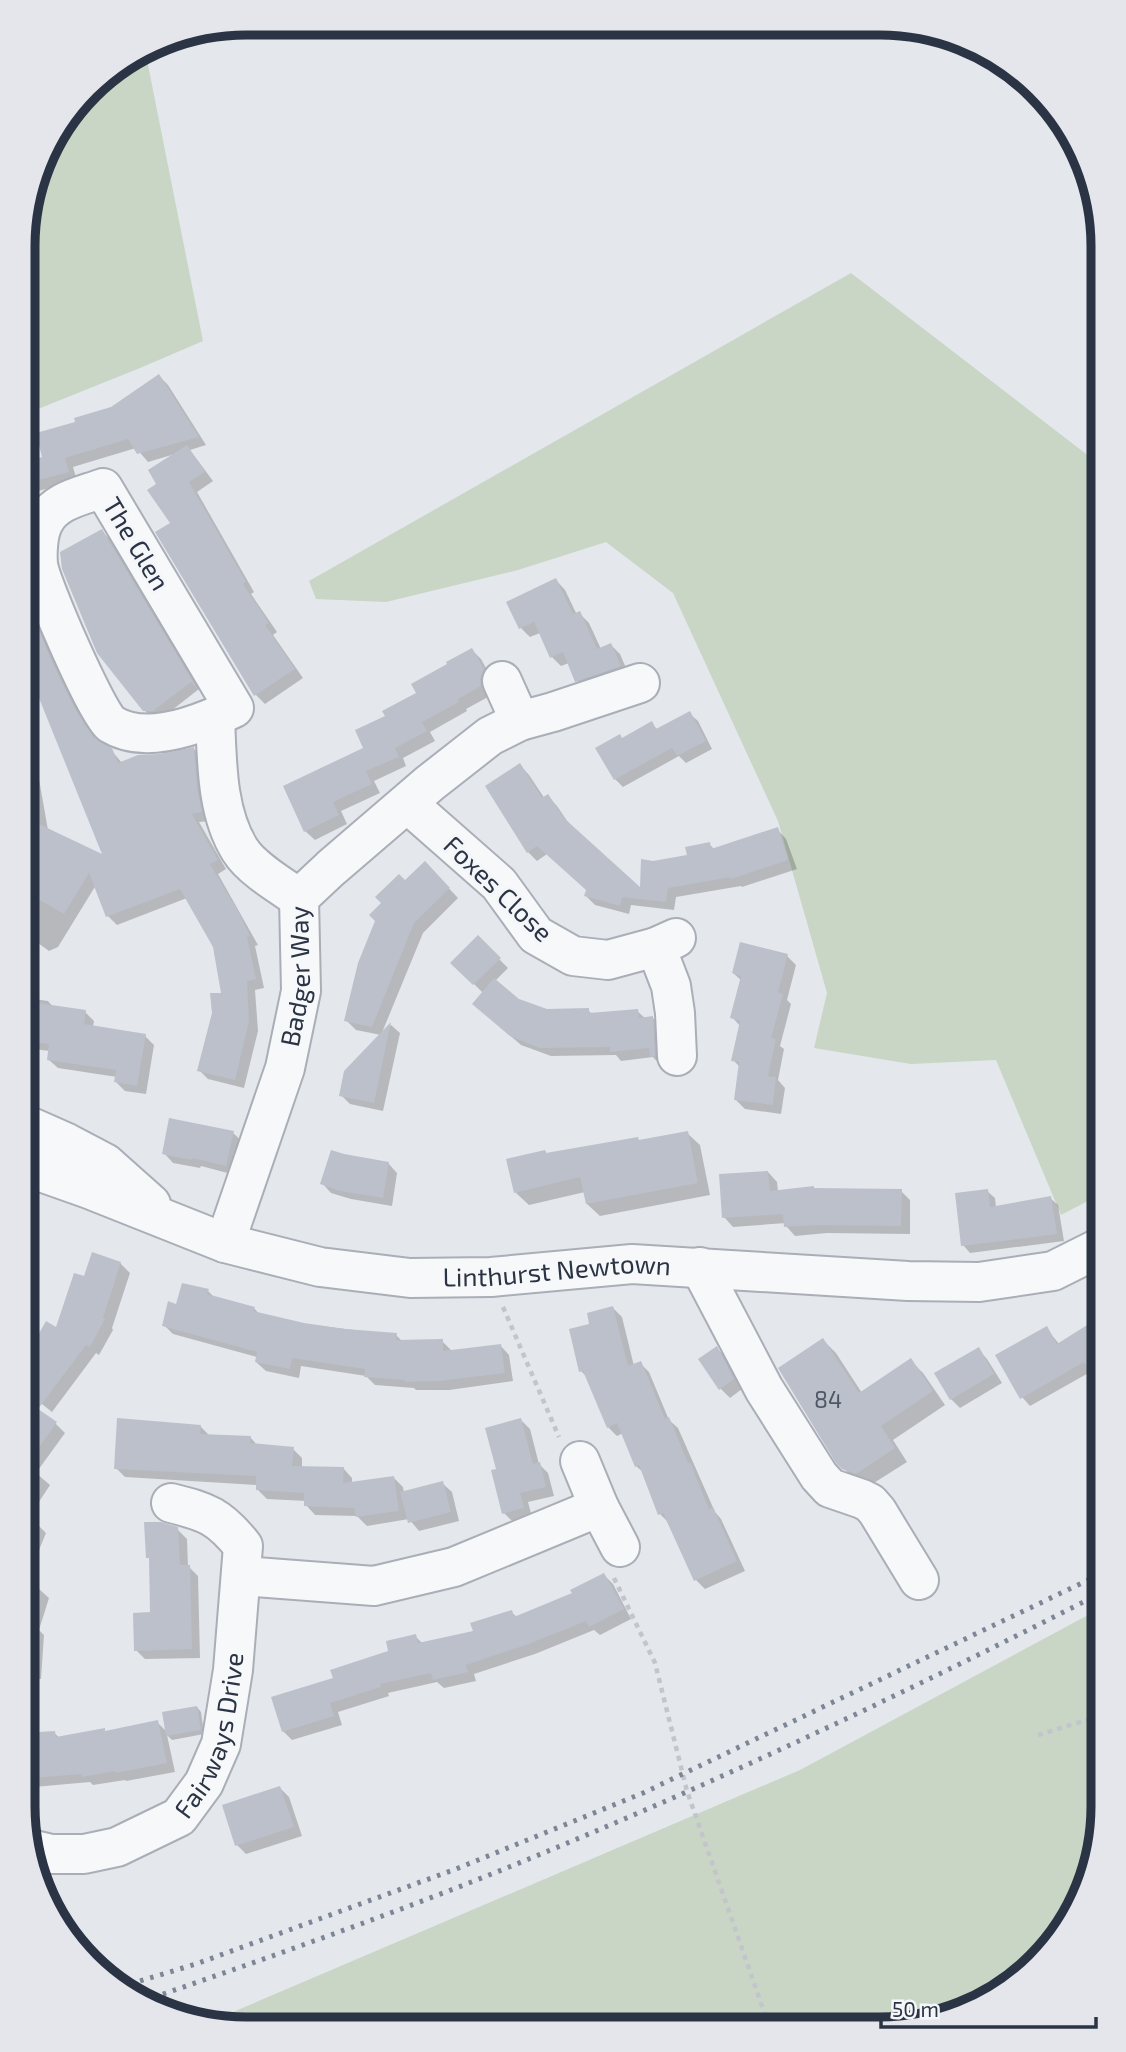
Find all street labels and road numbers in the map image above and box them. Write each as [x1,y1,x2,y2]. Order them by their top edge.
street label: The Glen [97,491,177,595]
street label: Foxes Close [438,828,560,947]
street label: Badger Way [273,905,315,1049]
street label: Linthurst Newtown [442,1247,672,1292]
street label: Fairways Drive [167,1651,248,1823]

